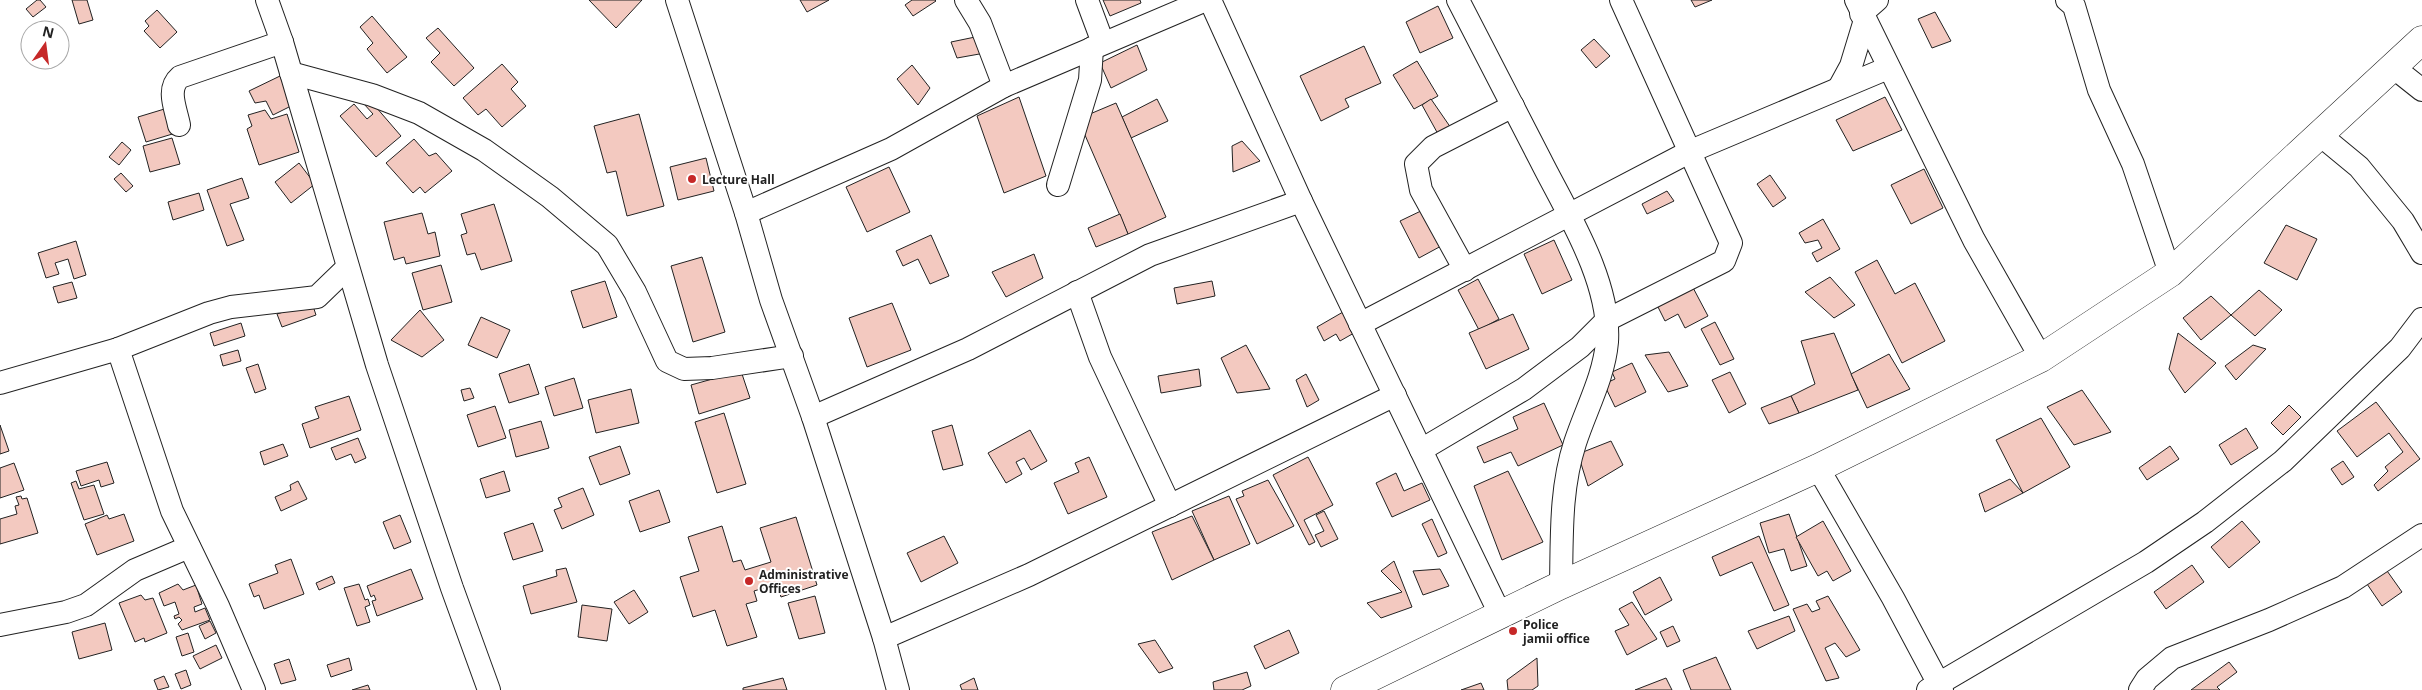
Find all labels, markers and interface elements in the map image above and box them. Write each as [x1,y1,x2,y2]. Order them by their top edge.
north arrow [20,20,70,70]
text: N [40,21,56,42]
place label: Lecture Hall [702,171,775,188]
marker: Lecture Hall [686,173,698,185]
place label: Administrative Offices [759,566,849,597]
marker: Administrative Offices [743,575,755,587]
place label: Police jamii office [1522,616,1590,647]
marker: Police jamii office [1507,625,1519,637]

